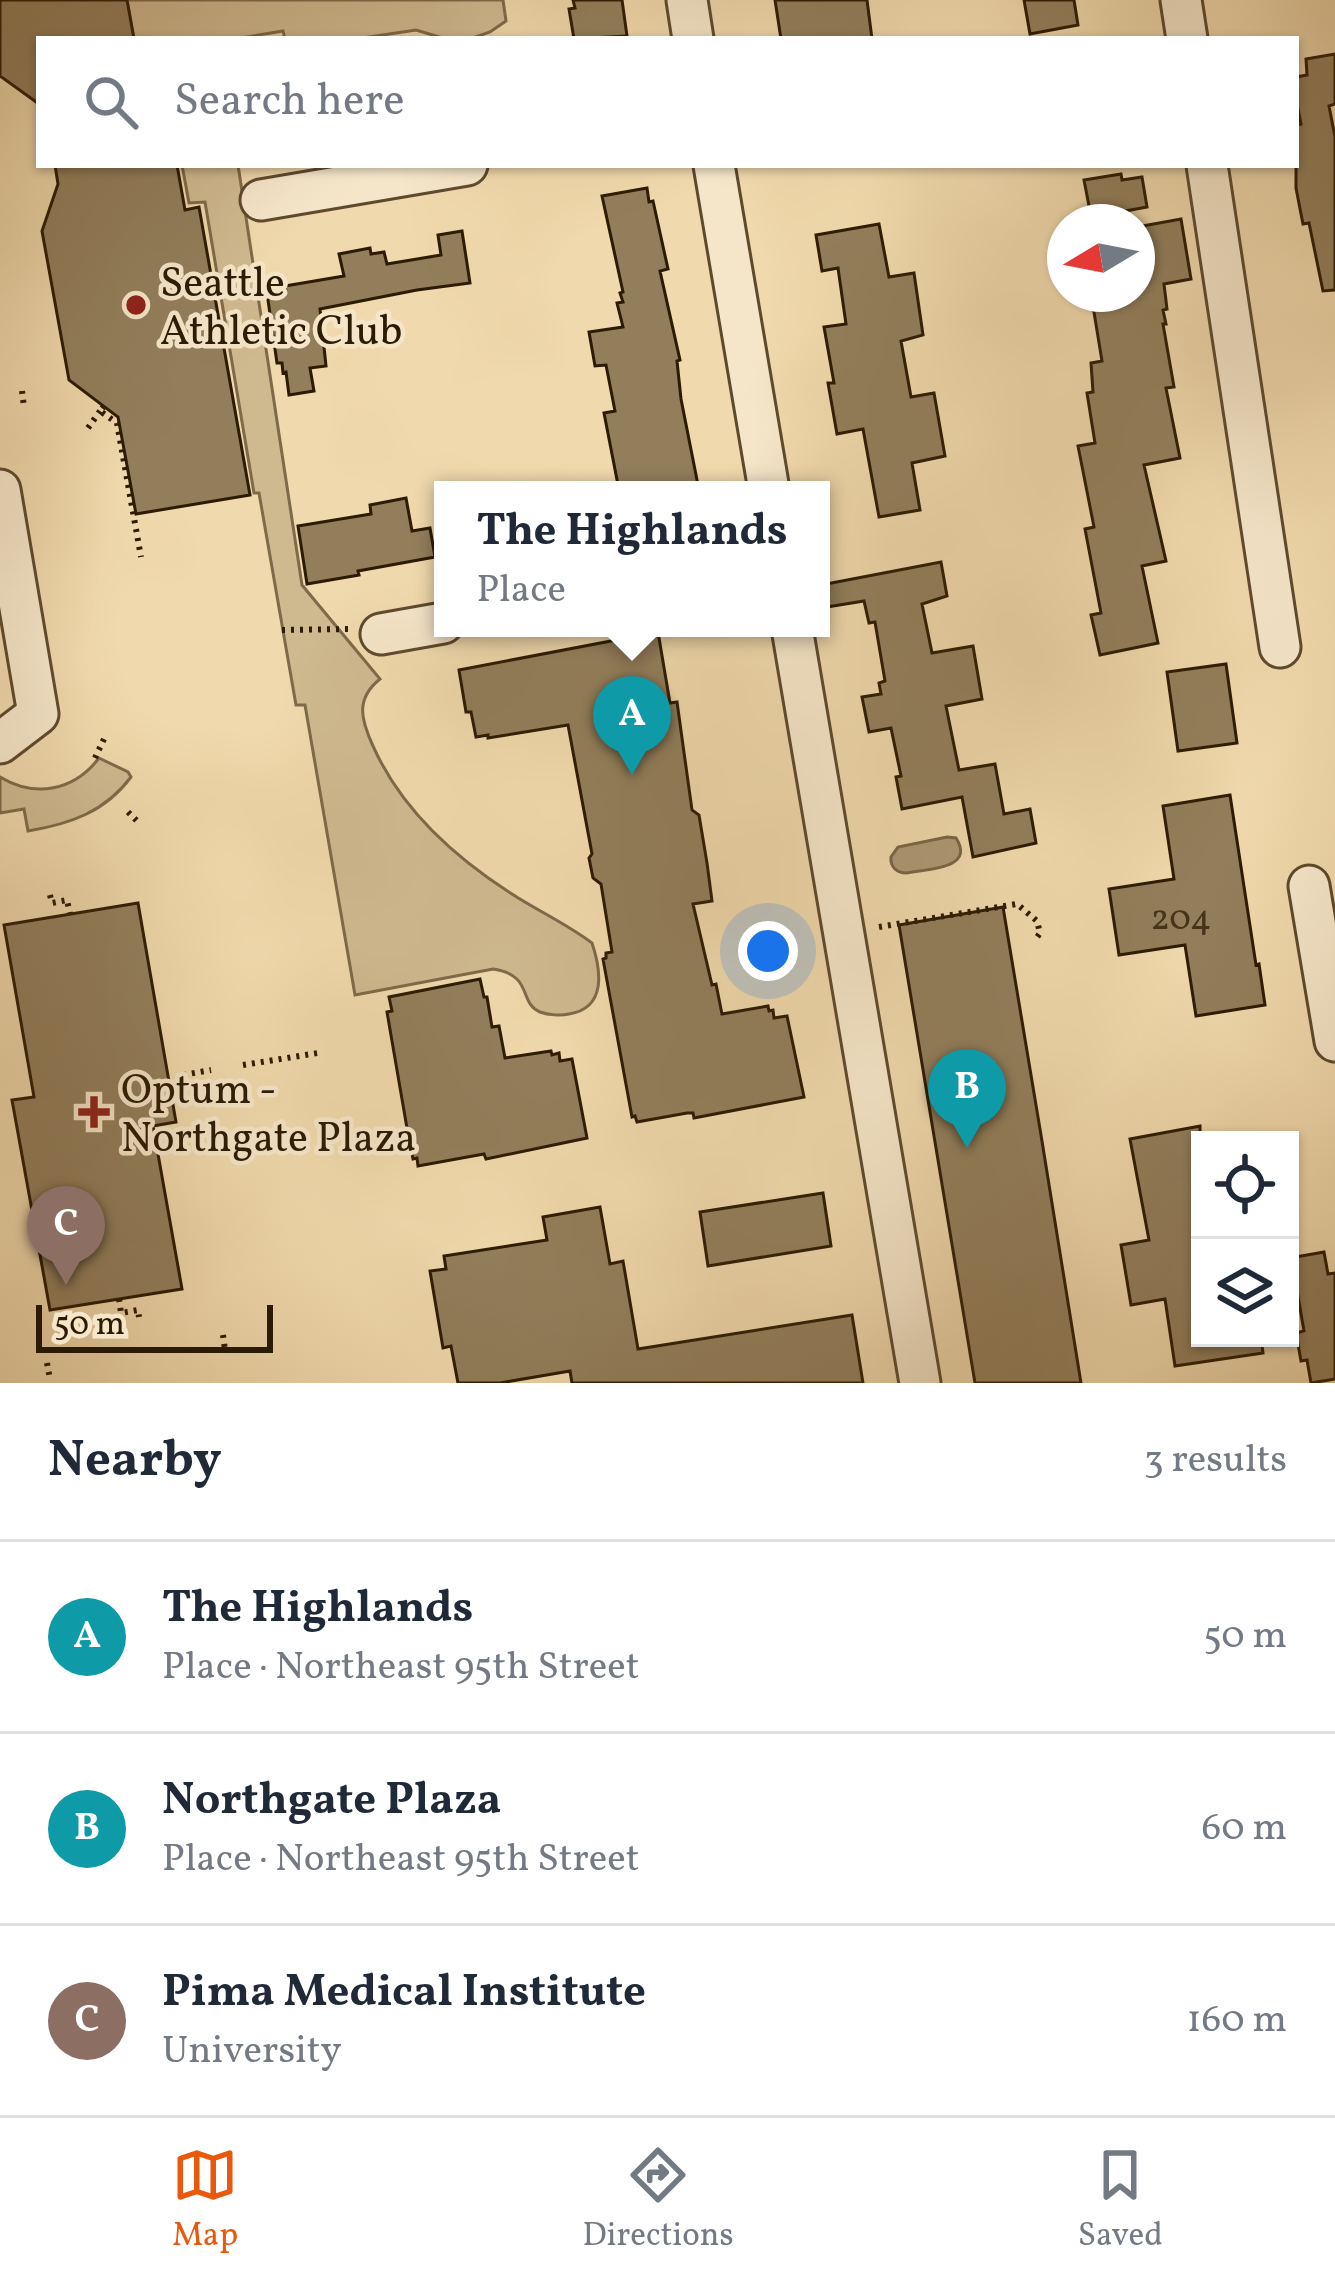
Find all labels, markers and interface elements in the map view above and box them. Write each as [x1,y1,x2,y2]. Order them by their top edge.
search box [36,36,1299,168]
icon: search [78,69,144,135]
text: Search here [174,71,405,134]
north arrow [1047,204,1155,312]
place label: Seattle Athletic Club [160,256,402,363]
marker: Seattle Athletic Club [123,292,149,318]
popup [434,481,830,637]
text: The Highlands [476,501,788,564]
text: Place [476,564,566,618]
pin: A [593,676,671,775]
house number: 204 [1150,895,1212,945]
your location [738,921,798,981]
pin: B [928,1049,1006,1148]
place label: Optum - Northgate Plaza [121,1063,416,1170]
marker: Optum - Northgate Plaza [78,1096,110,1128]
map controls [1191,1131,1299,1347]
button: locate [1191,1131,1299,1239]
pin: C [27,1186,105,1285]
button: layers [1191,1239,1299,1347]
scale bar [36,1299,273,1352]
text: 50 m [54,1303,125,1349]
text: Nearby [48,1426,222,1497]
text: 3 results [1144,1434,1287,1488]
text: The Highlands [162,1578,473,1641]
text: A [73,1610,101,1664]
text: 50 m [1203,1610,1287,1664]
text: Place · Northeast 95th Street [162,1641,640,1695]
text: Northgate Plaza [162,1770,501,1833]
text: B [74,1802,100,1856]
text: 60 m [1202,1802,1287,1856]
text: Place · Northeast 95th Street [162,1833,640,1887]
text: Pima Medical Institute [162,1962,646,2025]
text: C [74,1994,100,2048]
text: 160 m [1186,1994,1287,2048]
text: University [162,2025,342,2079]
tab: Map [172,2142,238,2260]
tab: Directions [582,2142,734,2260]
tab: Saved [1078,2142,1163,2260]

